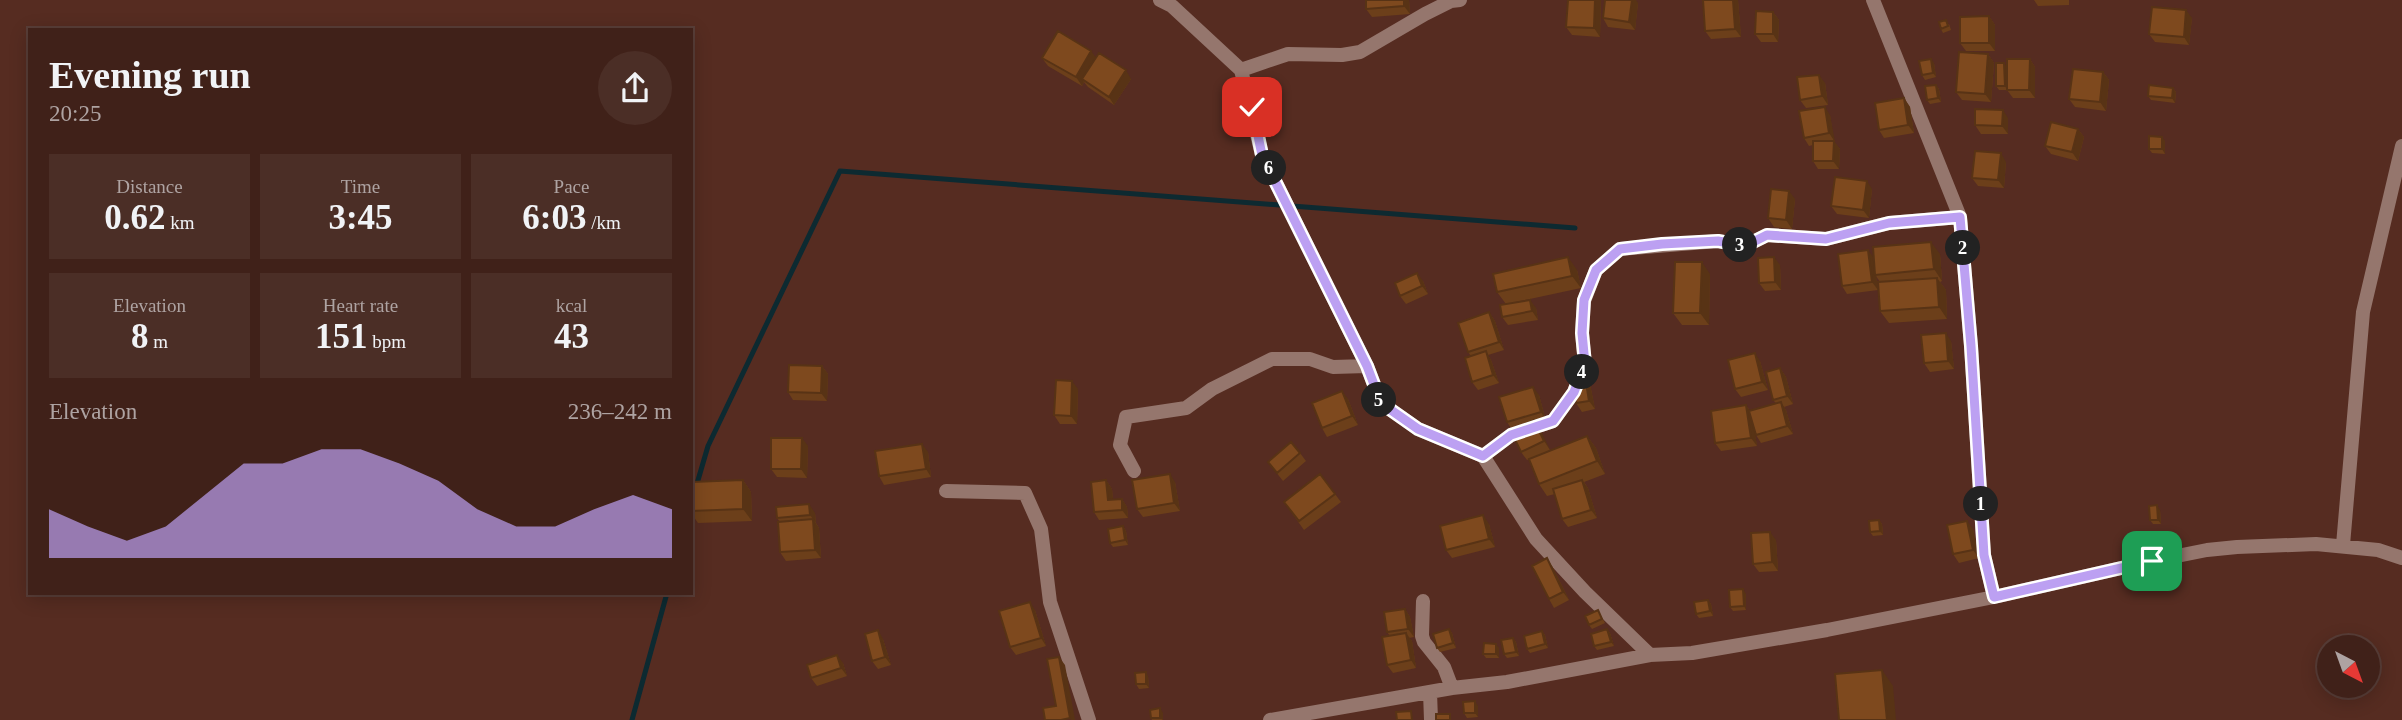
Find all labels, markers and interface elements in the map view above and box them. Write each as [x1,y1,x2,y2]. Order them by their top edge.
button: share [598,51,672,125]
text: Evening run [49,54,251,96]
pin [1222,77,1282,137]
icon: check [1233,88,1271,126]
text: 20:25 [49,101,101,126]
pin: 6 [1252,150,1286,186]
text: 6 [1264,157,1273,178]
text: Distance [116,176,183,197]
text: Time [341,176,380,197]
text: Pace [554,176,589,197]
text: 0.62 [104,198,166,237]
text: 3:45 [328,198,393,237]
text: 6:03 [522,198,586,237]
text: km [166,212,195,233]
text: /km [586,212,621,233]
pin: 3 [1722,228,1758,262]
pin: 2 [1946,230,1980,266]
text: 3 [1735,234,1744,255]
text: 2 [1958,237,1967,258]
text: Elevation [113,295,186,316]
text: Heart rate [323,295,398,316]
text: kcal [556,295,587,316]
text: 8 [131,317,148,356]
text: 151 [315,317,367,356]
text: 43 [554,317,589,356]
text: m [148,331,168,352]
text: bpm [367,331,406,352]
pin: 4 [1564,354,1600,390]
text: 4 [1577,361,1586,382]
pin: 5 [1362,382,1396,418]
text: 5 [1374,389,1383,410]
text: Elevation [49,399,137,424]
text: 236–242 m [568,399,672,424]
pin: 1 [1964,486,1998,522]
text: 1 [1976,493,1985,514]
pin [2122,531,2182,591]
icon: arrive [2133,542,2171,580]
north arrow [2317,635,2380,698]
map controls [2317,635,2380,698]

